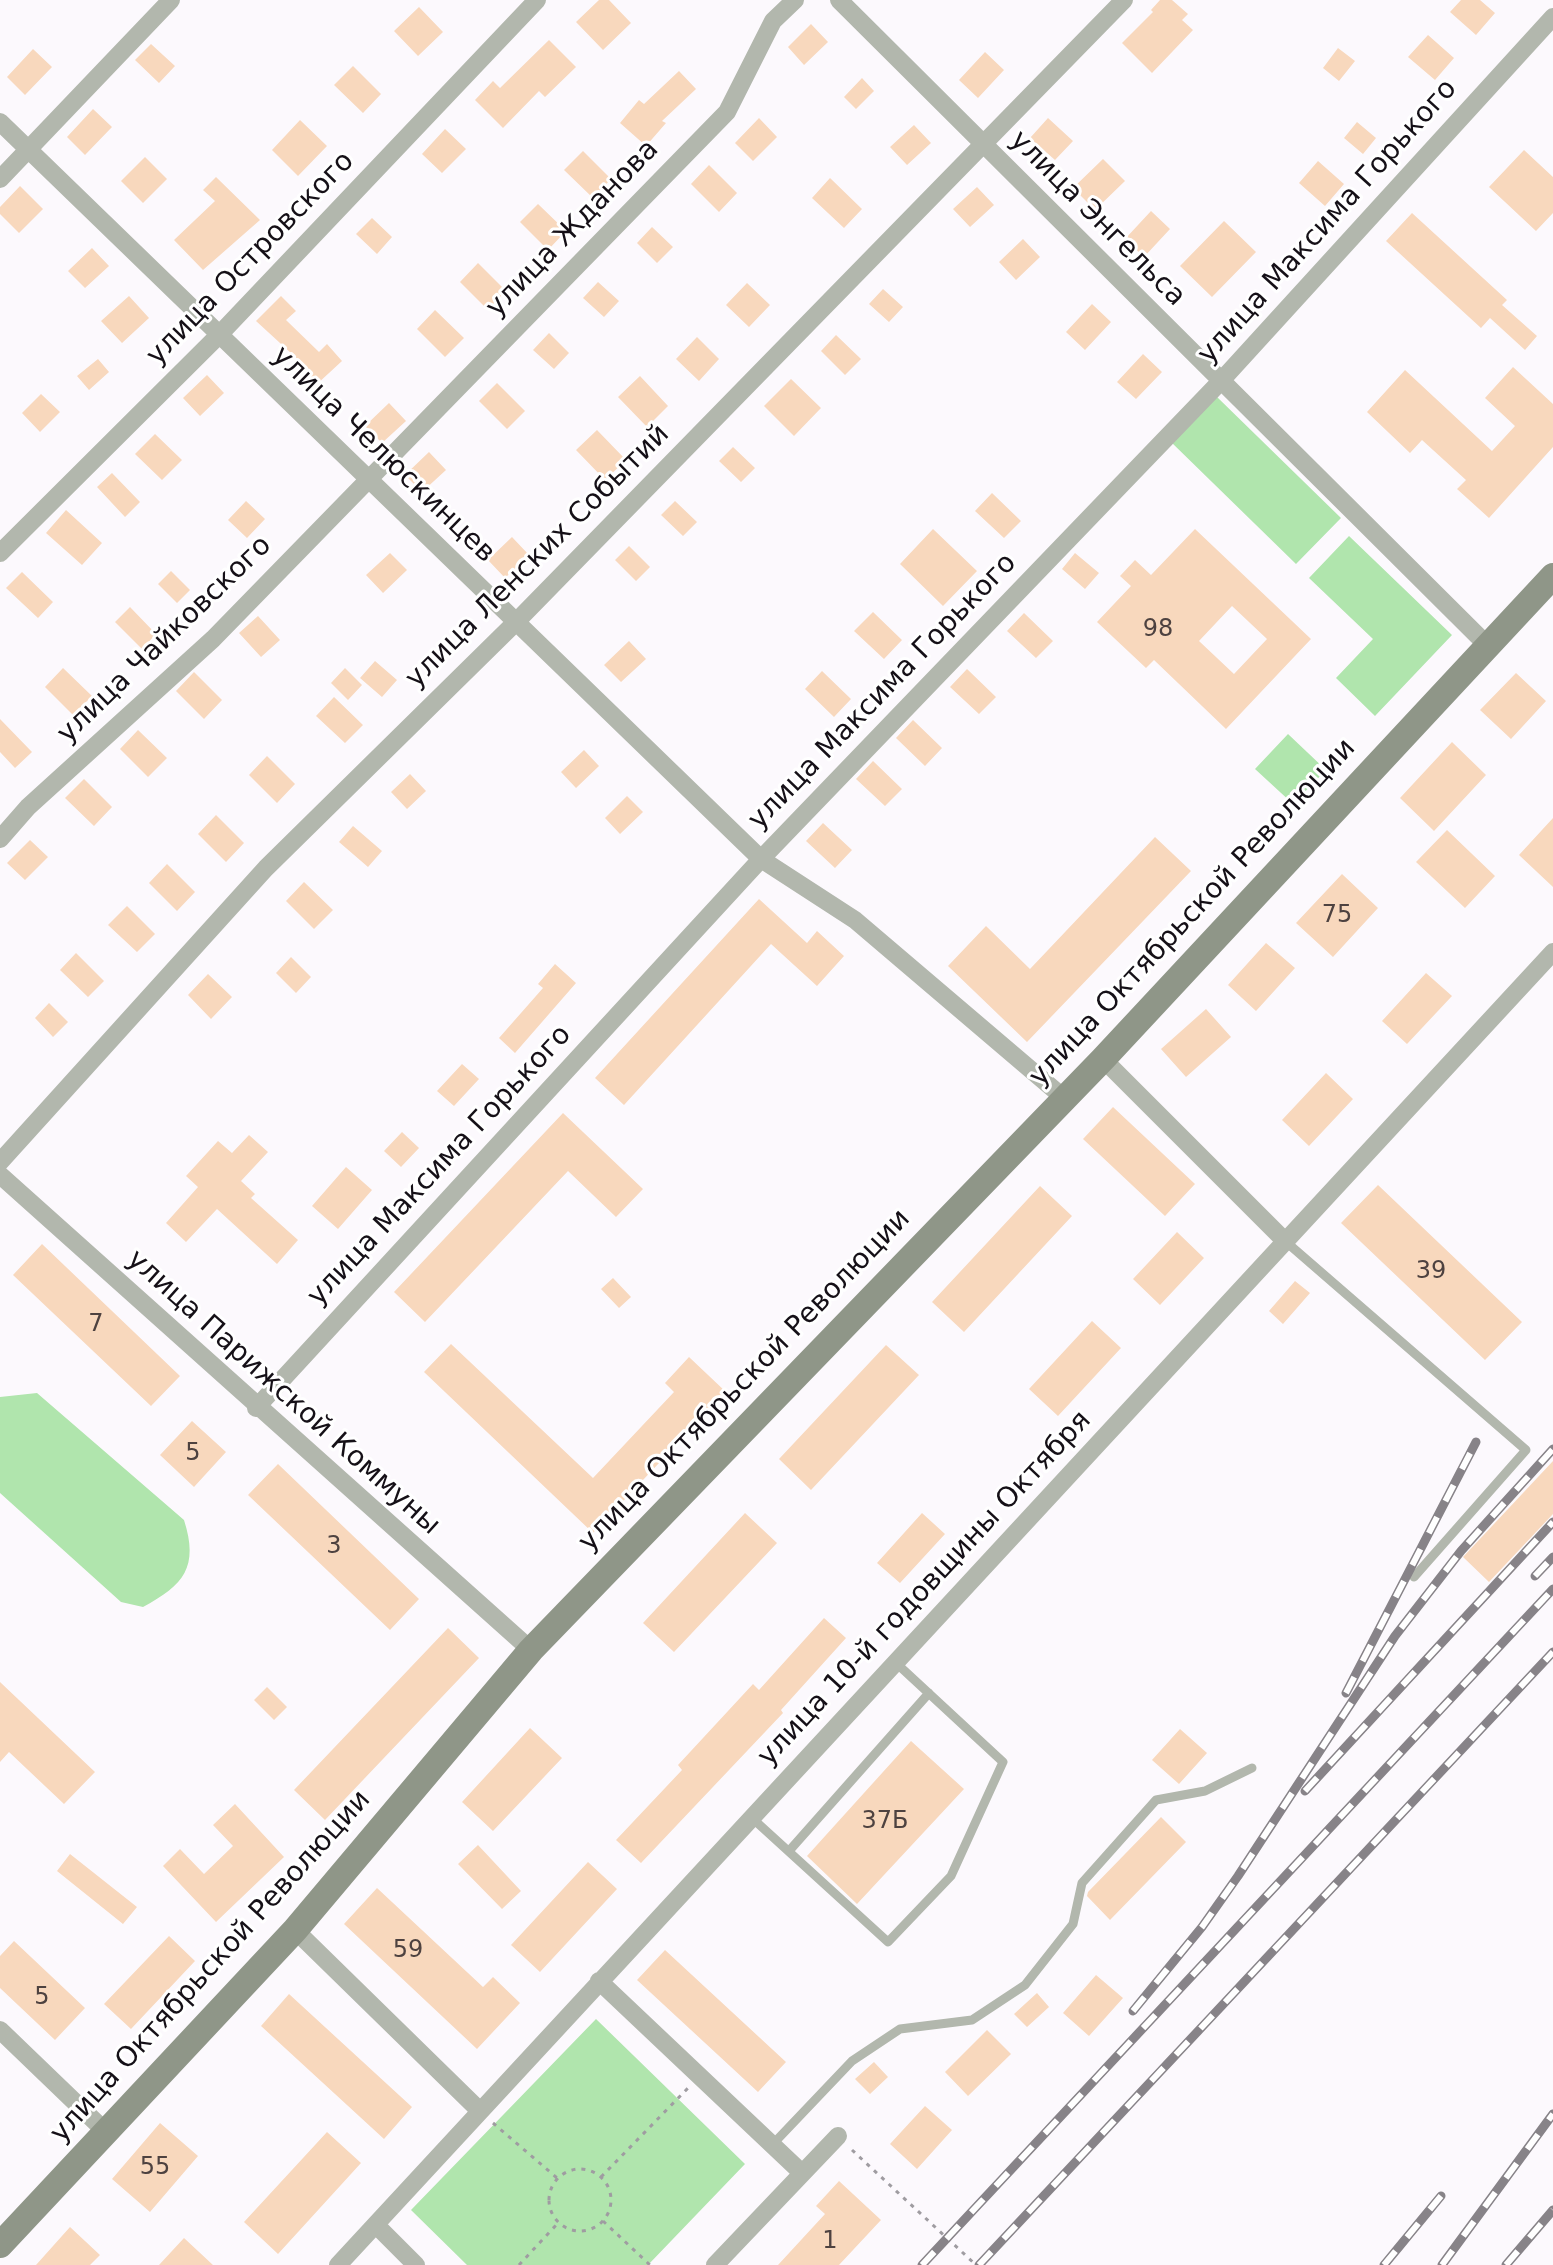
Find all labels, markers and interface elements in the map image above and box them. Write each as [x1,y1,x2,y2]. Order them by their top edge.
street label: улица Максима Горького [1191,73,1465,371]
street label: улица Энгельса [1002,124,1192,314]
street label: улица Жданова [480,133,666,325]
street label: улица Островского [140,145,362,373]
street label: улица Челюскинцев [264,340,502,570]
street label: улица Ленских Событий [399,418,677,696]
street label: улица Чайковского [51,529,279,751]
street label: улица Максима Горького [742,547,1024,837]
house number: 98 [1143,616,1173,644]
street label: улица Октябрьской Революции [1023,732,1363,1094]
house number: 75 [1322,902,1352,930]
street label: улица Максима Горького [301,1019,579,1313]
street label: улица Октябрьской Революции [572,1203,918,1559]
street label: улица Парижской Коммуны [119,1243,447,1543]
house number: 39 [1416,1258,1446,1286]
house number: 7 [88,1311,104,1339]
street label: улица 10-й годовщины Октября [751,1404,1099,1774]
house number: 5 [185,1440,201,1468]
house number: 3 [326,1533,342,1561]
street label: улица Октябрьской Революции [44,1784,378,2150]
house number: 37Б [861,1808,909,1836]
house number: 59 [393,1937,423,1965]
house number: 5 [34,1984,50,2012]
house number: 55 [140,2154,170,2182]
house number: 1 [822,2228,838,2256]

